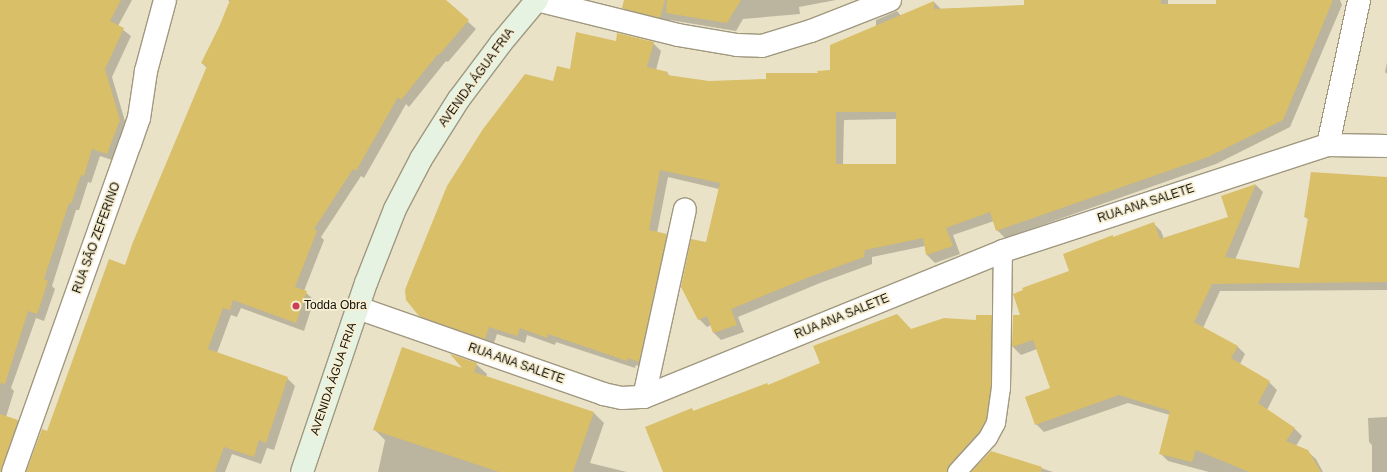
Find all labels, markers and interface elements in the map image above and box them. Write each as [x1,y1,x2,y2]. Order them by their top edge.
street label: AVENIDA ÁGUA FRIA [436,25,518,131]
street label: RUA SÃO ZEFERINO [70,180,124,296]
street label: RUA ANA SALETE [1095,181,1197,227]
street label: RUA ANA SALETE [792,291,892,343]
place label: Todda Obra [304,299,367,313]
marker: Todda Obra [291,301,301,311]
street label: AVENIDA ÁGUA FRIA [308,320,360,438]
street label: RUA ANA SALETE [465,340,567,388]

